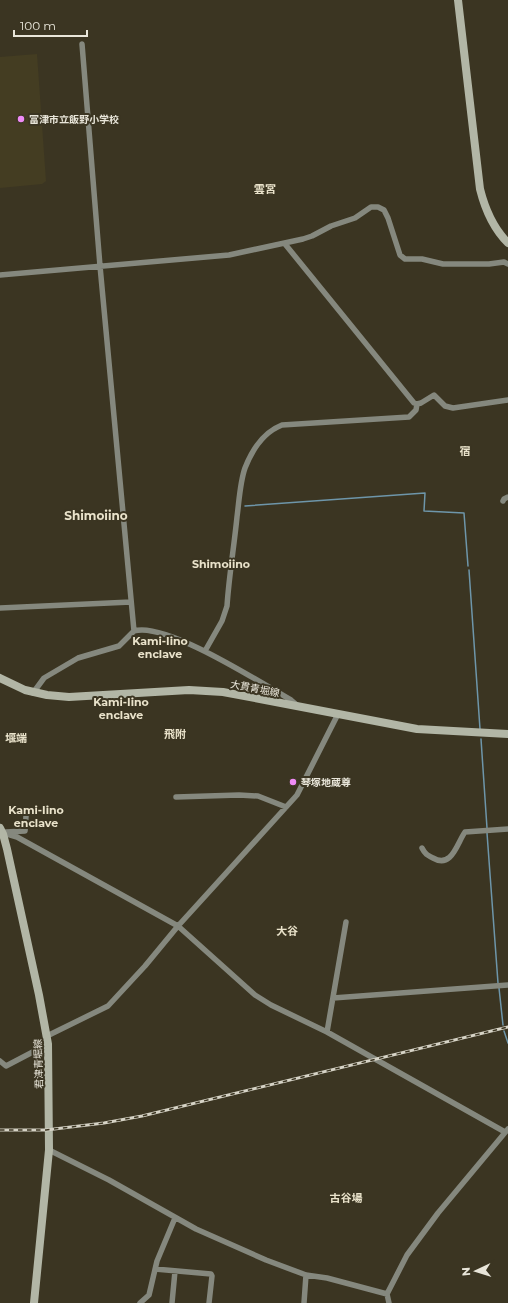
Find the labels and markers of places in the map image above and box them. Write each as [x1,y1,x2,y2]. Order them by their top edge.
place label: 富津市立飯野小学校 [29,113,119,126]
marker: 富津市立飯野小学校 [16,114,26,124]
place label: 琴塚地蔵尊 [301,776,351,789]
marker: 琴塚地蔵尊 [288,777,298,787]

